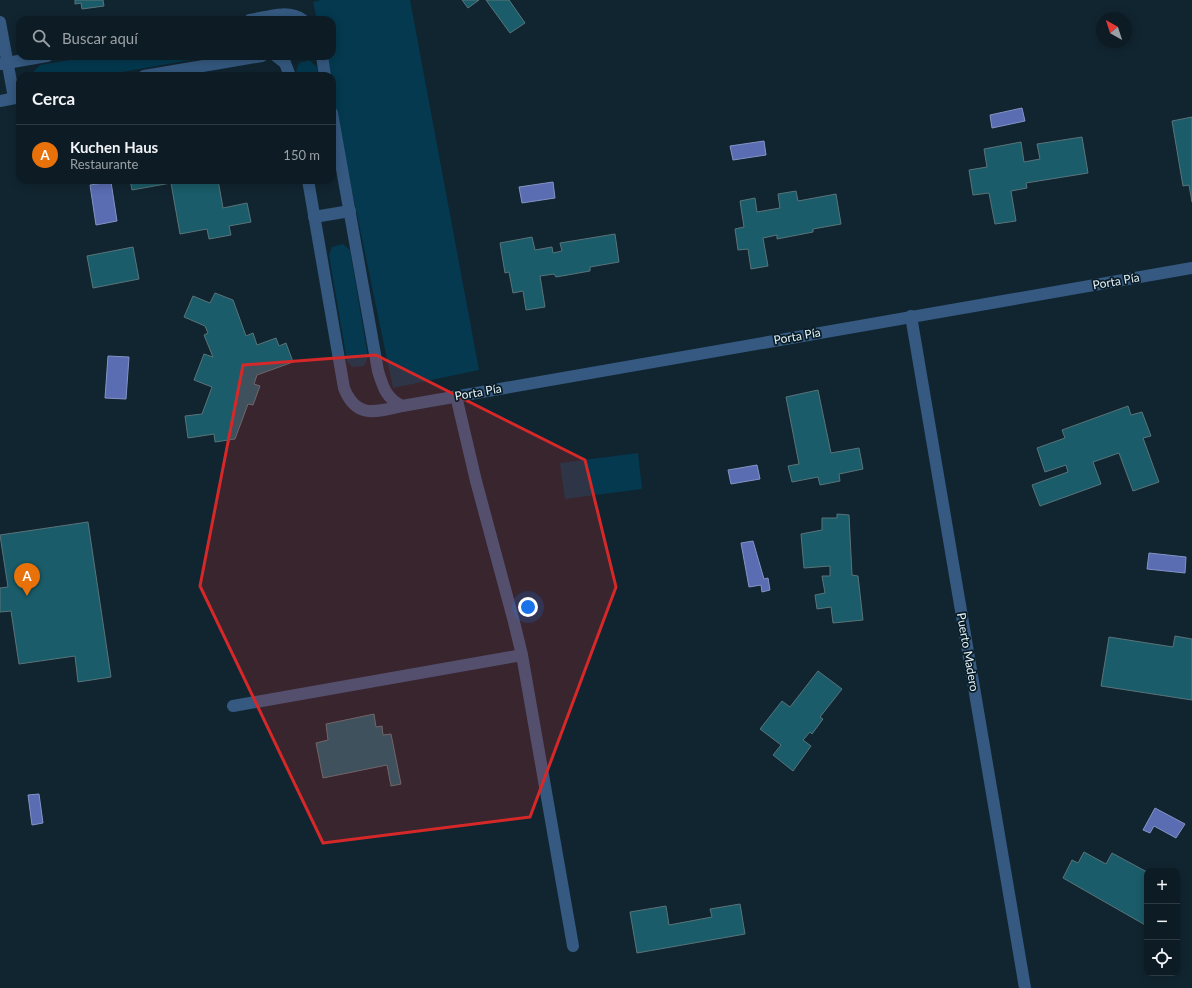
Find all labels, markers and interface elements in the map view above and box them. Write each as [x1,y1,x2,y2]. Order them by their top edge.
north arrow [1096,12,1132,48]
search box [16,16,336,60]
icon: search [30,27,52,49]
text: Buscar aquí [62,29,138,47]
text: Cerca [32,88,75,109]
text: Kuchen Haus [70,138,158,156]
text: A [40,147,50,163]
text: 150 m [283,147,320,163]
text: Restaurante [70,156,138,172]
street label: Porta Pía [1091,269,1141,293]
street label: Porta Pía [772,324,822,348]
street label: Porta Pía [453,380,503,404]
pin: A [14,563,40,596]
your location [518,597,538,617]
street label: Puerto Madero [954,611,982,693]
map controls [1144,868,1180,976]
button: + [1144,868,1180,904]
button: − [1144,904,1180,940]
button: locate [1144,940,1180,976]

